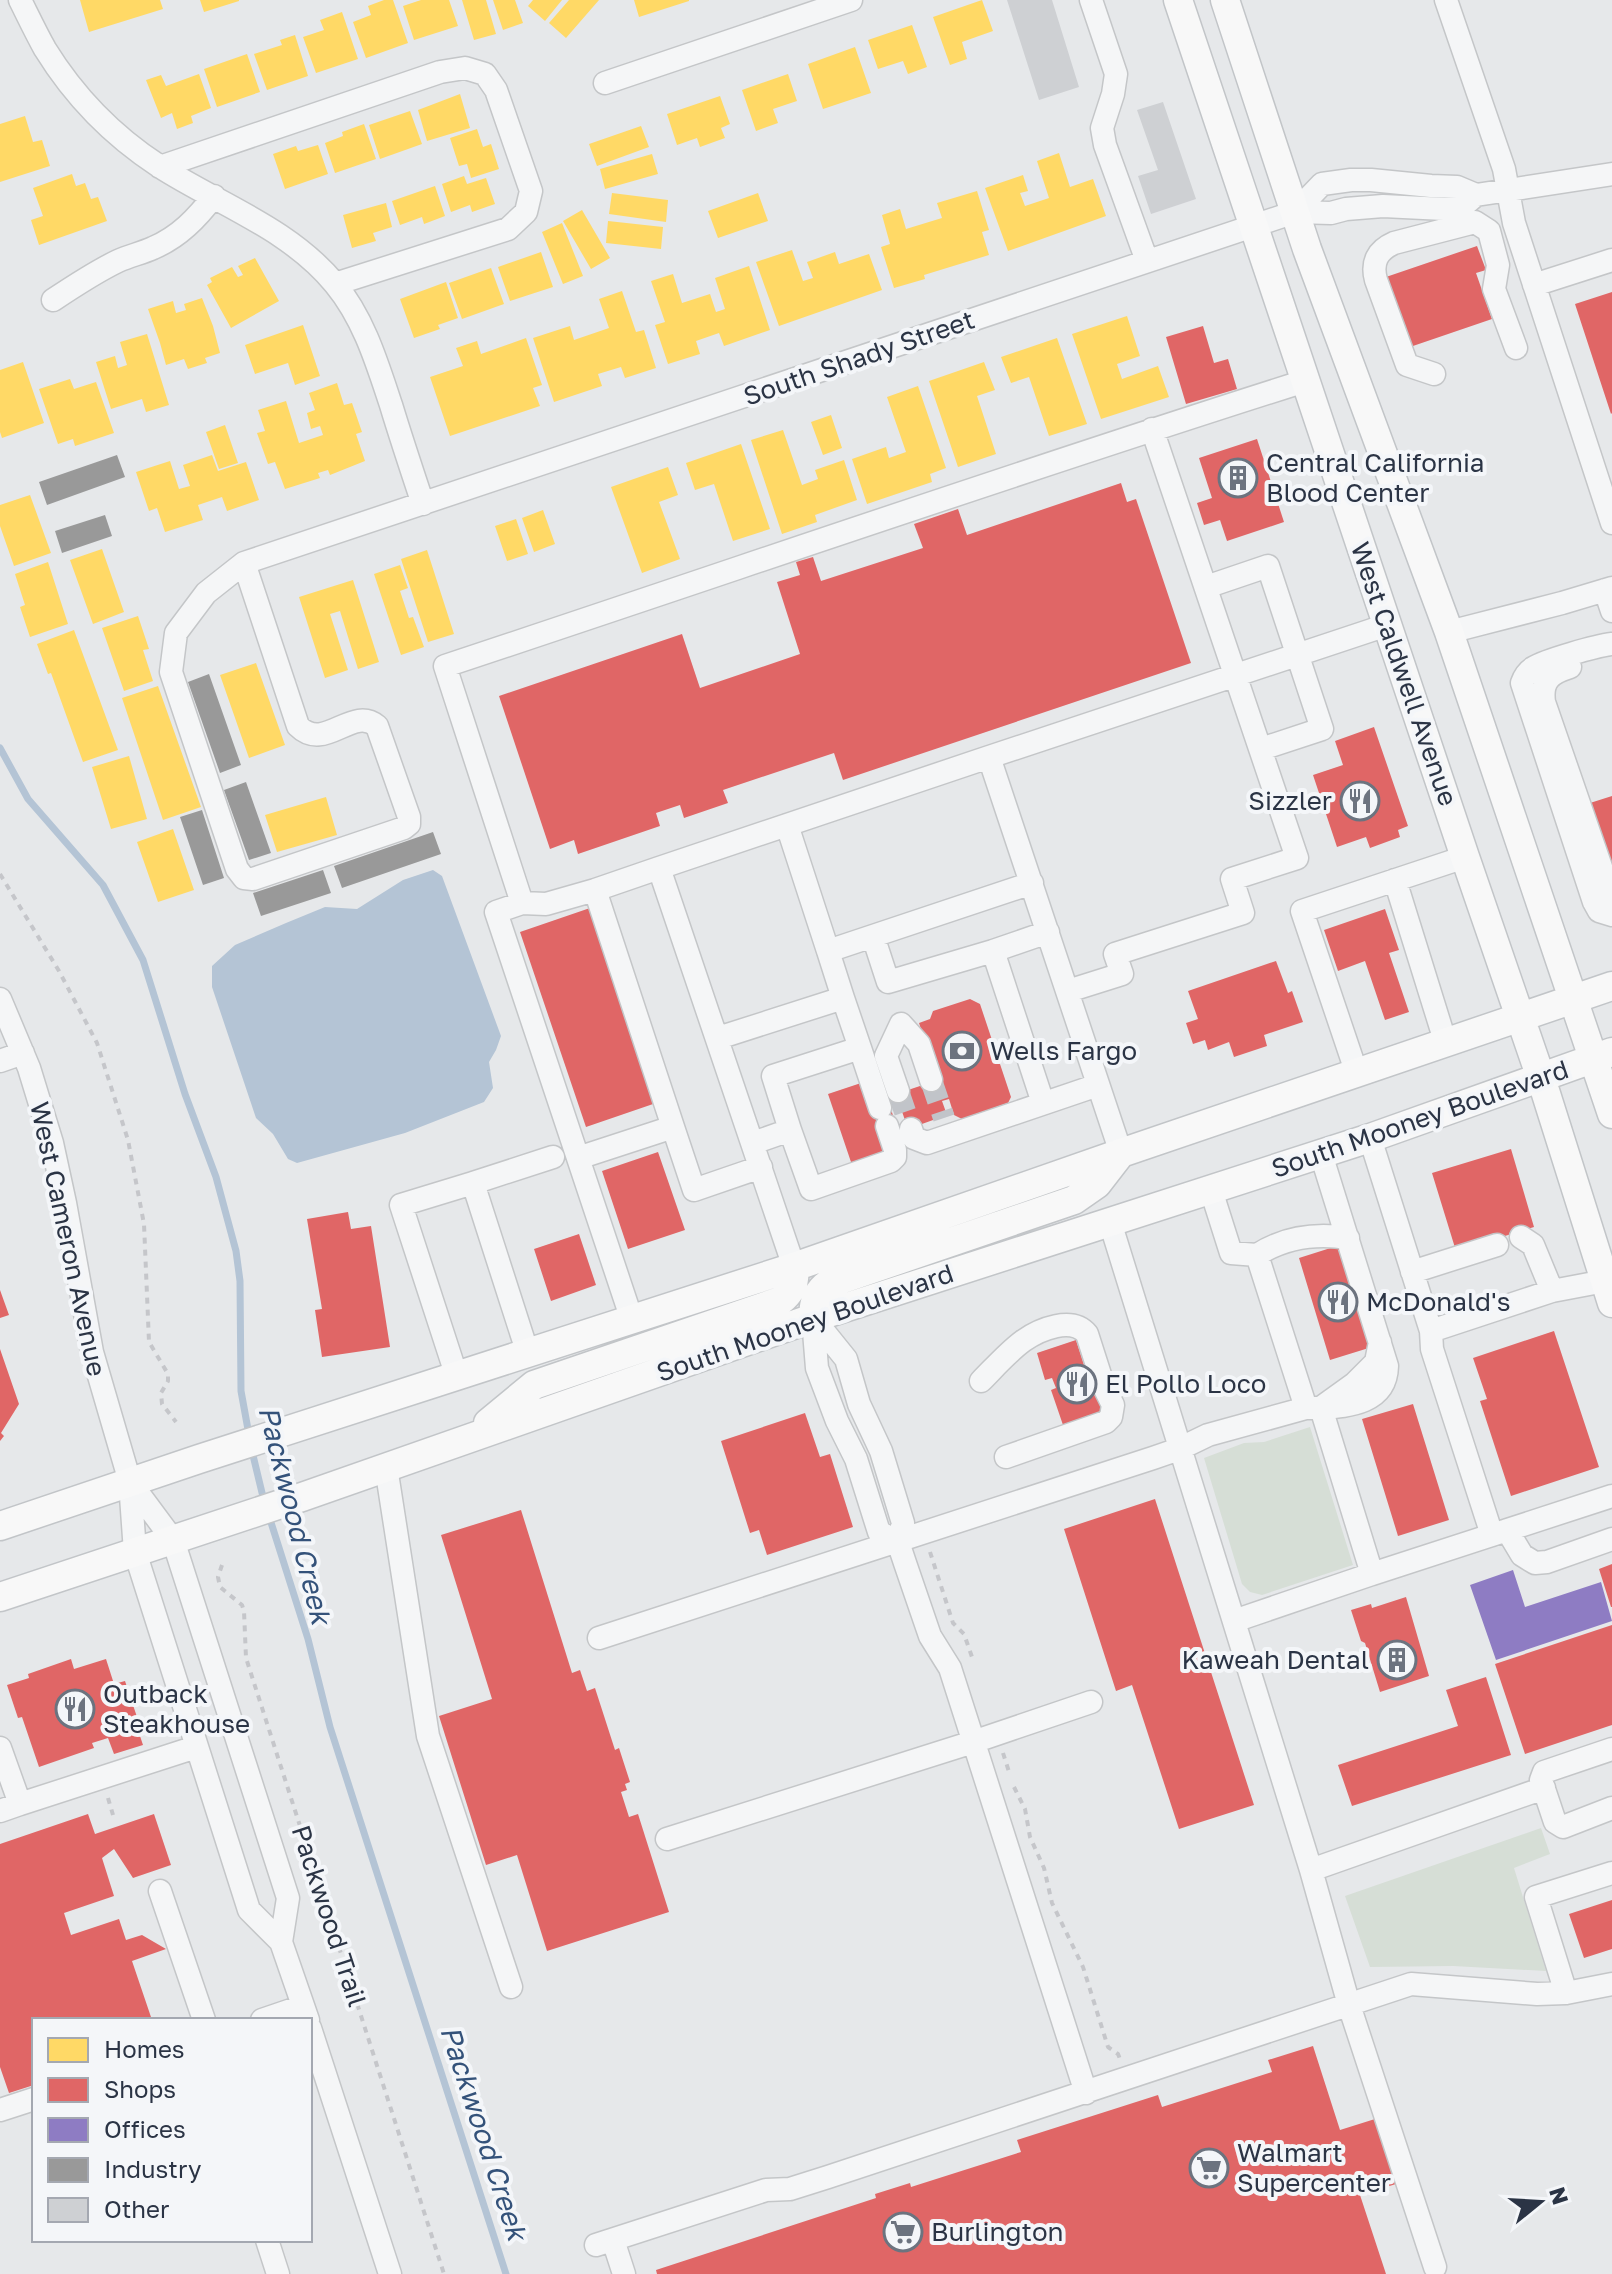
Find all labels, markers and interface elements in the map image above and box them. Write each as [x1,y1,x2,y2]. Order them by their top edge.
street label: South Shady Street [739,303,978,412]
place label: Central California Blood Center [1266,447,1485,508]
building icon: Central California Blood Center [1217,457,1259,499]
street label: West Caldwell Avenue [1345,538,1464,810]
restaurant icon: Sizzler [1339,780,1381,822]
place label: Sizzler [1248,785,1332,816]
bank icon: Wells Fargo [941,1030,983,1072]
place label: Wells Fargo [990,1035,1137,1066]
street label: South Mooney Boulevard [1267,1053,1572,1184]
street label: West Cameron Avenue [24,1099,113,1379]
street label: South Mooney Boulevard [652,1257,957,1388]
restaurant icon: McDonald's [1317,1281,1359,1323]
place label: McDonald's [1366,1286,1511,1317]
restaurant icon: El Pollo Loco [1056,1363,1098,1405]
place label: El Pollo Loco [1105,1368,1266,1399]
water label: Packwood Creek [252,1402,339,1630]
building icon: Kaweah Dental [1376,1639,1418,1681]
place label: Kaweah Dental [1181,1644,1369,1675]
place label: Outback Steakhouse [103,1678,250,1739]
restaurant icon: Outback Steakhouse [54,1688,96,1730]
street label: Packwood Trail [286,1821,373,2010]
legend [32,2018,312,2242]
water label: Packwood Creek [434,2021,536,2247]
text: Homes [104,2034,185,2063]
text: Shops [104,2074,176,2103]
text: Offices [104,2114,186,2143]
place label: Walmart Supercenter [1237,2137,1391,2198]
supermarket icon: Walmart Supercenter [1188,2147,1230,2189]
text: Industry [104,2154,201,2183]
north arrow [1500,2162,1580,2242]
text: N [1544,2184,1575,2208]
text: Other [104,2194,169,2223]
supermarket icon: Burlington [882,2211,924,2253]
place label: Burlington [931,2216,1064,2247]

